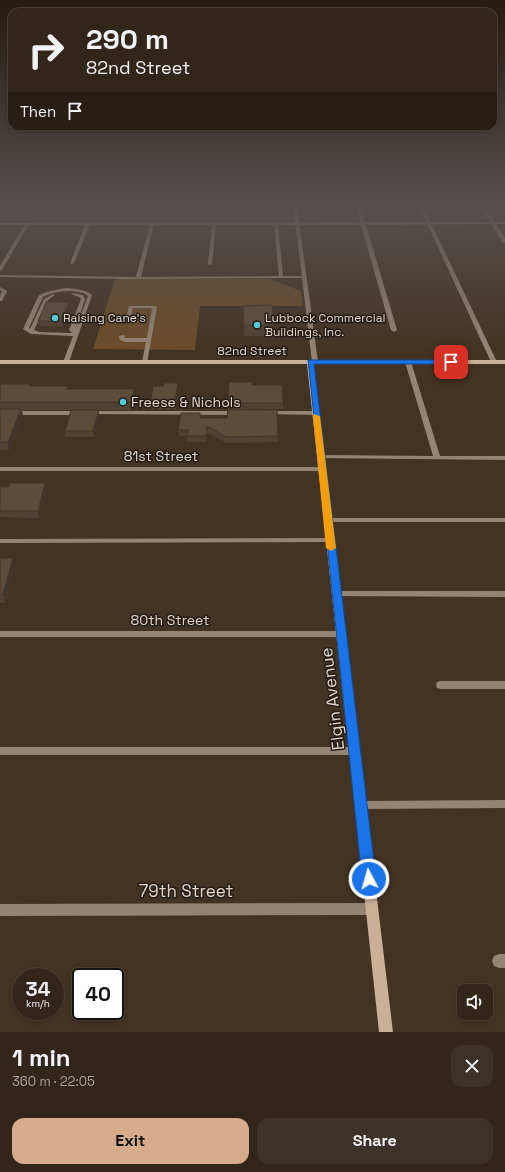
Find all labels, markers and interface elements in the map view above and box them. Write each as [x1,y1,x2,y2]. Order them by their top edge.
text: 290 m [86,21,169,57]
icon: right [20,24,72,76]
text: 82nd Street [86,56,190,79]
icon: arrive [64,100,86,122]
text: Then [20,102,56,121]
place label: Raising Cane's [63,310,146,326]
place label: Lubbock Commercial Buildings, Inc. [265,310,386,340]
marker: Raising Cane's [50,313,60,323]
marker: Lubbock Commercial Buildings, Inc. [252,320,262,330]
street label: 82nd Street [217,343,287,359]
pin [434,345,468,379]
icon: arrive [440,351,462,373]
place label: Freese & Nichols [131,393,241,411]
marker: Freese & Nichols [118,397,128,407]
street label: 81st Street [124,447,198,465]
street label: 80th Street [130,611,210,629]
street label: Elgin Avenue [315,646,349,752]
position arrow [348,858,390,900]
street label: 79th Street [139,880,233,902]
speed limit sign: 40 [72,968,124,1020]
text: 34 [26,976,50,1002]
map controls [457,984,493,1020]
button: sound [457,984,493,1020]
text: km/h [26,997,50,1010]
text: 1 min [12,1042,71,1073]
button: close [451,1045,493,1087]
text: 360 m · 22:05 [12,1073,95,1090]
button: Exit [12,1118,249,1164]
button: Share [257,1118,493,1164]

